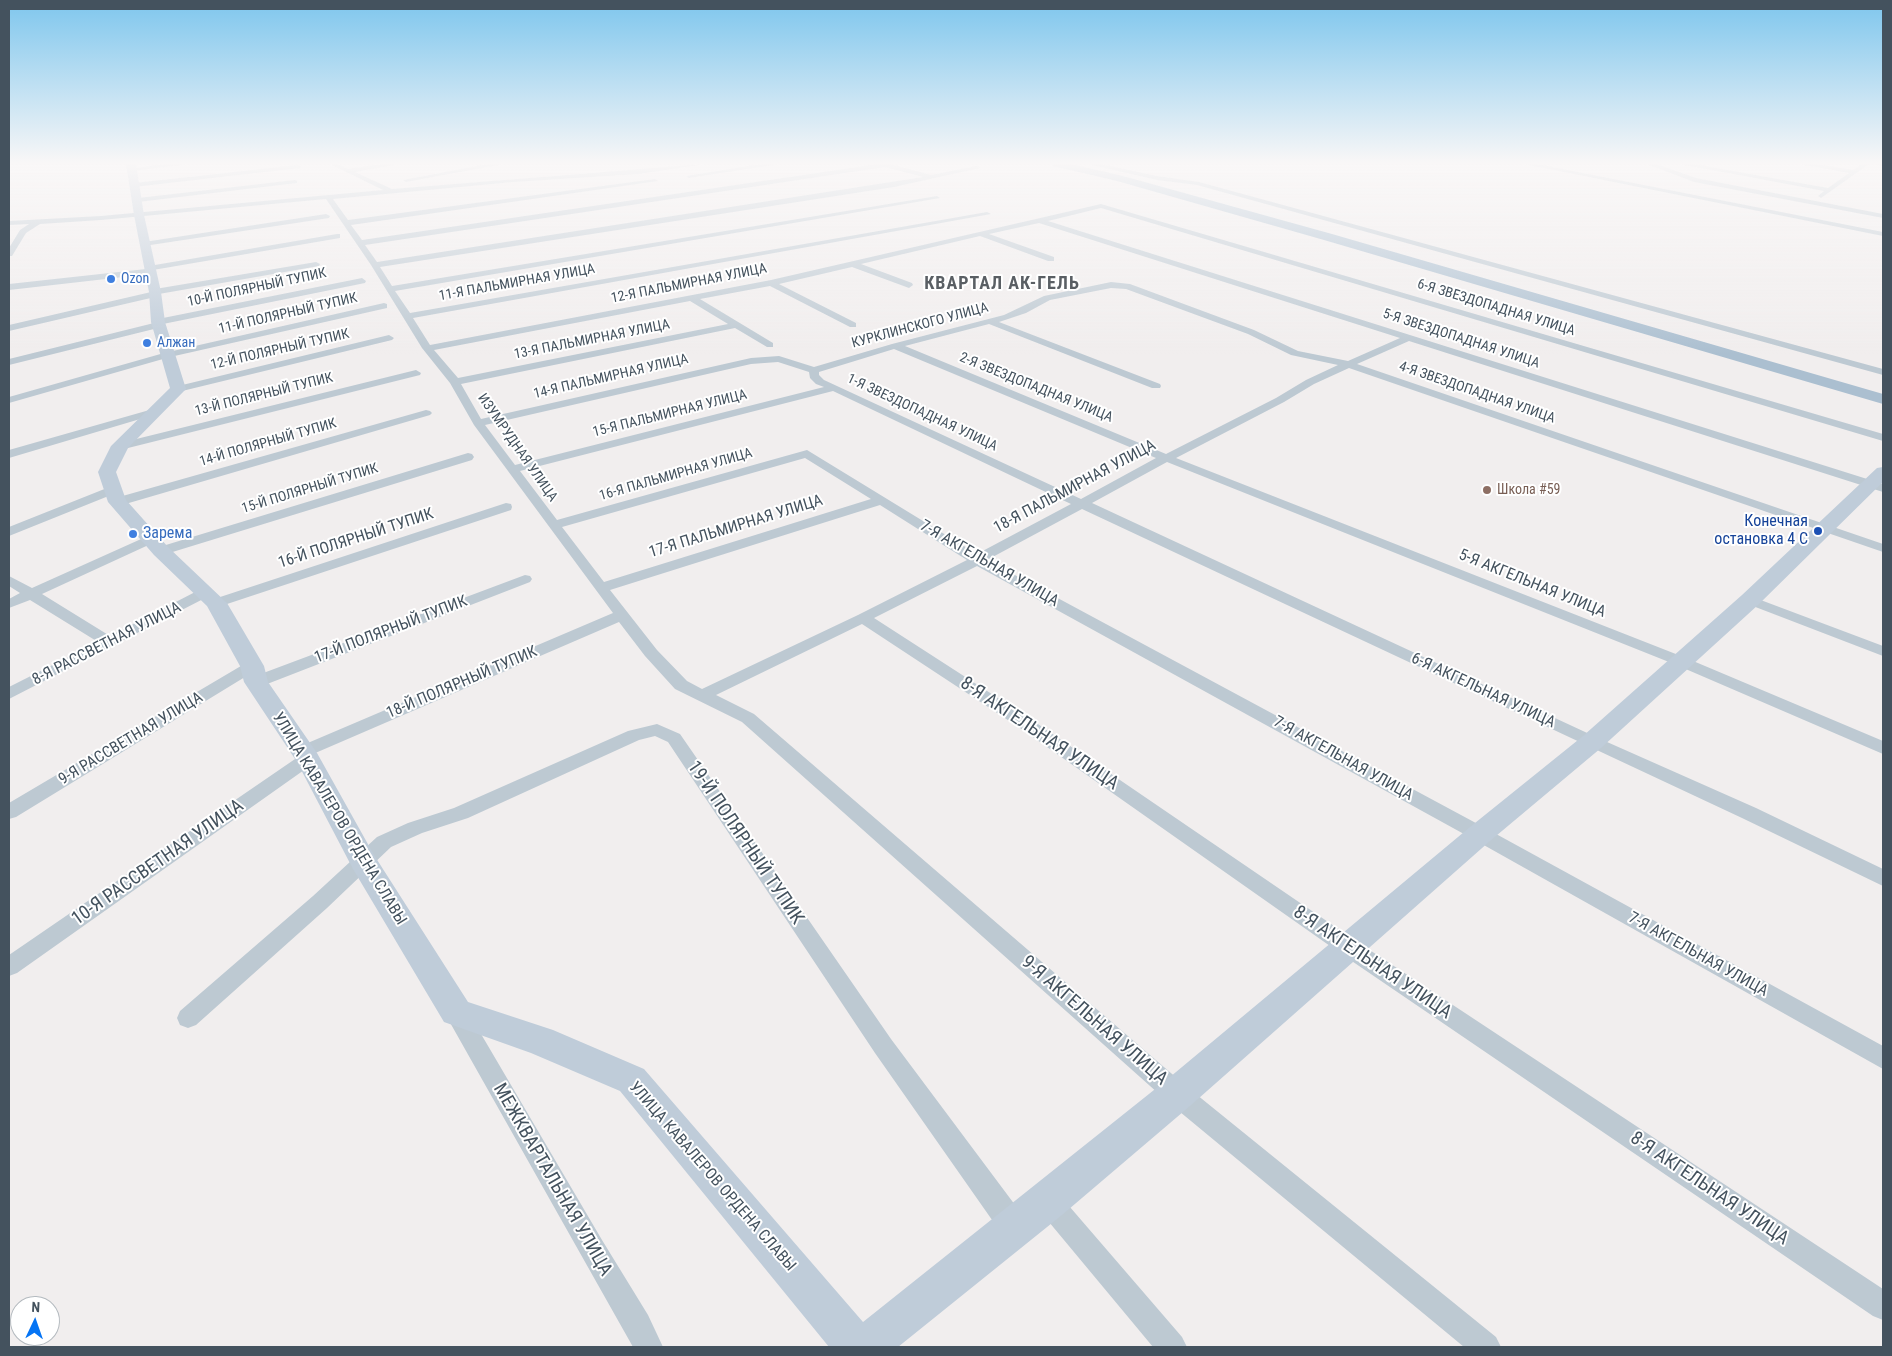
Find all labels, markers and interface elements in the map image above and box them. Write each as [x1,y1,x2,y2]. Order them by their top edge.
street label: 11-Я ПАЛЬМИРНАЯ УЛИЦА [438,261,596,305]
street label: 12-Я ПАЛЬМИРНАЯ УЛИЦА [610,261,768,307]
street label: 10-Й ПОЛЯРНЫЙ ТУПИК [186,265,328,311]
place label: Ozon [121,271,149,287]
marker: Ozon [105,273,117,285]
district label: КВАРТАЛ АК-ГЕЛЬ [922,273,1082,295]
street label: 6-Я ЗВЕЗДОПАДНАЯ УЛИЦА [1415,276,1577,340]
street label: 11-Й ПОЛЯРНЫЙ ТУПИК [217,290,359,338]
street label: КУРКЛИНСКОГО УЛИЦА [850,300,990,352]
street label: 5-Я ЗВЕЗДОПАДНАЯ УЛИЦА [1380,306,1542,372]
street label: 13-Я ПАЛЬМИРНАЯ УЛИЦА [513,317,671,363]
street label: 12-Й ПОЛЯРНЫЙ ТУПИК [209,326,351,374]
place label: Алжан [157,335,195,351]
marker: Алжан [141,337,153,349]
street label: 2-Я ЗВЕЗДОПАДНАЯ УЛИЦА [957,350,1115,426]
street label: 14-Я ПАЛЬМИРНАЯ УЛИЦА [532,351,690,403]
street label: 4-Я ЗВЕЗДОПАДНАЯ УЛИЦА [1397,358,1557,428]
street label: 13-Й ПОЛЯРНЫЙ ТУПИК [193,370,335,420]
street label: 1-Я ЗВЕЗДОПАДНАЯ УЛИЦА [844,371,1000,455]
street label: 15-Я ПАЛЬМИРНАЯ УЛИЦА [591,387,749,441]
street label: ИЗУМРУДНАЯ УЛИЦА [473,391,561,505]
street label: 14-Й ПОЛЯРНЫЙ ТУПИК [198,415,338,471]
street label: 18-Я ПАЛЬМИРНАЯ УЛИЦА [991,436,1159,538]
street label: 16-Я ПАЛЬМИРНАЯ УЛИЦА [598,445,754,505]
street label: 15-Й ПОЛЯРНЫЙ ТУПИК [240,460,380,518]
place label: Школа #59 [1497,482,1560,498]
marker: Школа #59 [1481,484,1493,496]
street label: 17-Я ПАЛЬМИРНАЯ УЛИЦА [647,491,825,563]
street label: 16-Й ПОЛЯРНЫЙ ТУПИК [276,505,436,573]
place label: Конечная остановка 4 С [1714,512,1808,550]
street label: 7-Я АКГЕЛЬНАЯ УЛИЦА [916,516,1062,612]
place label: Зарема [143,524,192,544]
marker: Конечная остановка 4 С [1812,525,1824,537]
marker: Зарема [127,528,139,540]
street label: 5-Я АКГЕЛЬНАЯ УЛИЦА [1456,546,1608,622]
street label: 17-Й ПОЛЯРНЫЙ ТУПИК [312,592,470,668]
street label: 8-Я РАССВЕТНАЯ УЛИЦА [29,598,185,690]
street label: 18-Й ПОЛЯРНЫЙ ТУПИК [384,643,540,723]
street label: 6-Я АКГЕЛЬНАЯ УЛИЦА [1408,649,1558,733]
street label: 8-Я АКГЕЛЬНАЯ УЛИЦА [955,672,1123,796]
street label: 9-Я РАССВЕТНАЯ УЛИЦА [56,688,206,790]
street label: УЛИЦА КАВАЛЕРОВ ОРДЕНА СЛАВЫ [268,709,410,929]
street label: 7-Я АКГЕЛЬНАЯ УЛИЦА [1270,713,1416,805]
street label: 19-Й ПОЛЯРНЫЙ ТУПИК [682,757,808,929]
street label: 10-Я РАССВЕТНАЯ УЛИЦА [68,795,248,931]
street label: 8-Я АКГЕЛЬНАЯ УЛИЦА [1288,901,1456,1025]
street label: 7-Я АКГЕЛЬНАЯ УЛИЦА [1625,909,1771,1001]
street label: 9-Я АКГЕЛЬНАЯ УЛИЦА [1016,951,1172,1091]
street label: УЛИЦА КАВАЛЕРОВ ОРДЕНА СЛАВЫ [624,1078,800,1276]
street label: МЕЖКВАРТАЛЬНАЯ УЛИЦА [488,1080,616,1280]
street label: 8-Я АКГЕЛЬНАЯ УЛИЦА [1625,1127,1793,1251]
north arrow [10,1296,60,1346]
text: N [31,1299,40,1315]

